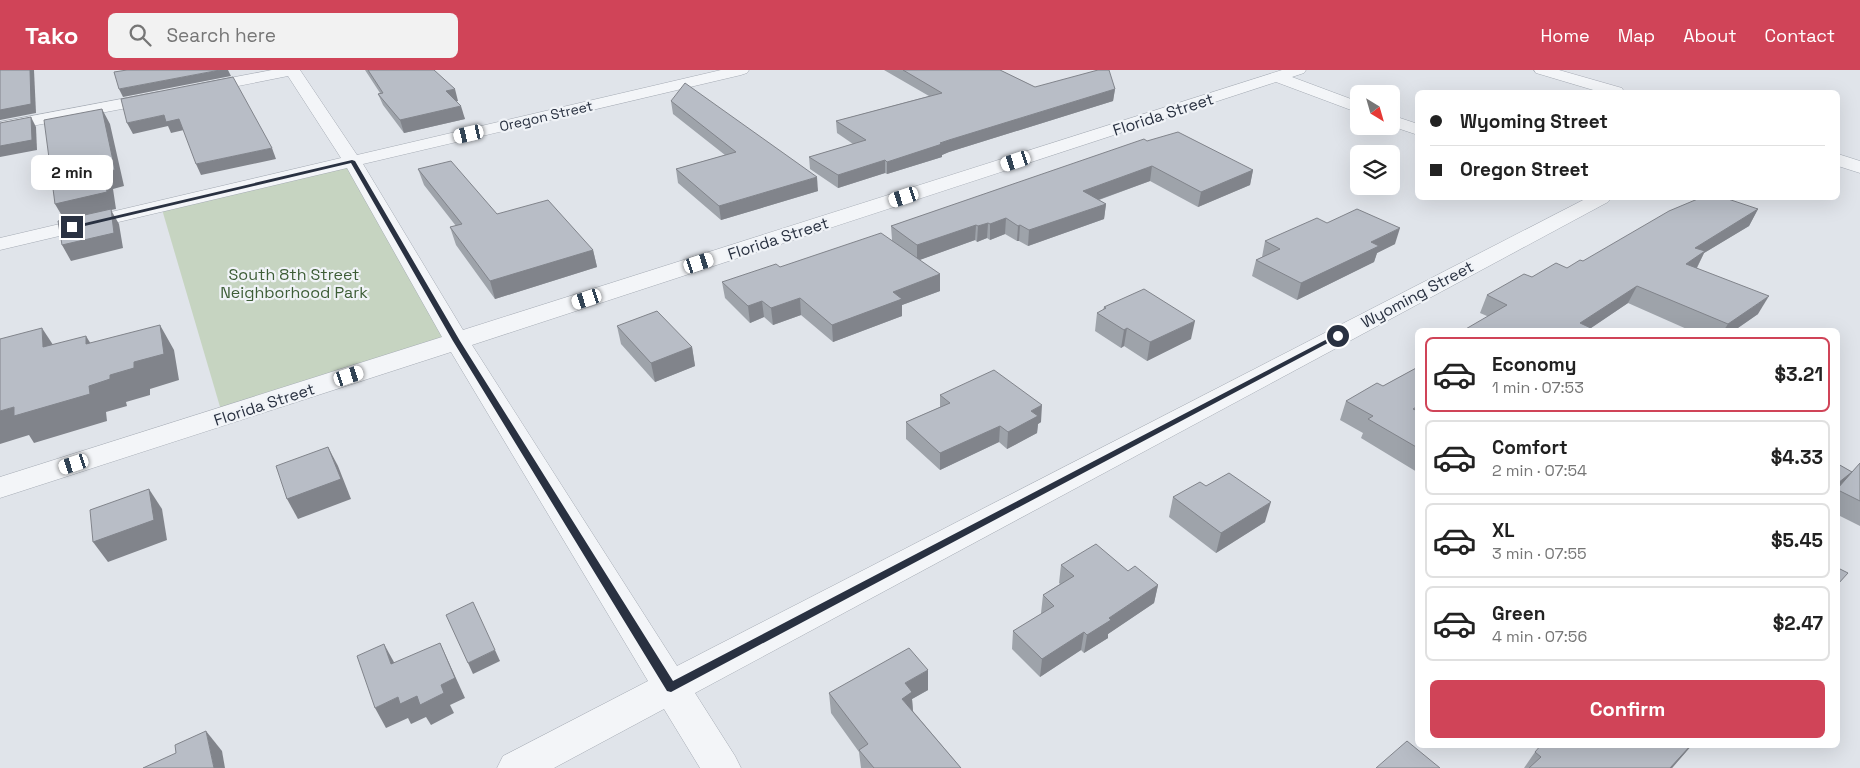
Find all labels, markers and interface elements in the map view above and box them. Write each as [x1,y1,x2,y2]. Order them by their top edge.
search box [108,13,458,58]
text: Tako [25,20,78,51]
icon: search [126,21,154,49]
text: Search here [166,23,276,48]
text: Home [1541,24,1590,47]
text: Map [1618,24,1655,47]
text: About [1683,24,1737,47]
text: Contact [1765,24,1835,47]
north arrow [1350,85,1400,135]
map controls [1350,85,1400,195]
street label: Florida Street [1110,88,1216,141]
street label: Oregon Street [498,97,594,135]
text: Wyoming Street [1460,109,1608,134]
car [452,123,485,145]
button: layers [1350,145,1400,195]
car [999,149,1032,173]
callout: 2 min [31,154,113,190]
text: Oregon Street [1460,157,1589,182]
text: 2 min [51,162,93,183]
car [887,185,920,209]
street label: Florida Street [725,212,831,265]
route end [61,216,83,238]
car [682,251,715,275]
street label: Wyoming Street [1357,256,1477,333]
park label: South 8th Street Neighborhood Park [220,264,368,303]
car [570,287,603,311]
route start [1327,325,1349,347]
icon: car [1432,352,1477,397]
text: Economy [1492,352,1576,377]
text: $3.21 [1774,362,1823,387]
car [332,364,365,388]
text: 1 min · 07:53 [1492,377,1584,398]
street label: Florida Street [211,378,317,431]
icon: car [1432,435,1477,480]
text: Comfort [1492,435,1568,460]
text: $4.33 [1771,445,1823,470]
car [57,452,90,476]
text: 2 min · 07:54 [1492,460,1587,481]
icon: car [1432,518,1477,563]
text: XL [1492,518,1515,543]
text: $5.45 [1771,528,1823,553]
text: 3 min · 07:55 [1492,543,1587,564]
icon: car [1432,601,1477,646]
text: Green [1492,601,1545,626]
text: $2.47 [1773,611,1823,636]
text: 4 min · 07:56 [1492,626,1587,647]
button: Confirm [1430,680,1825,738]

